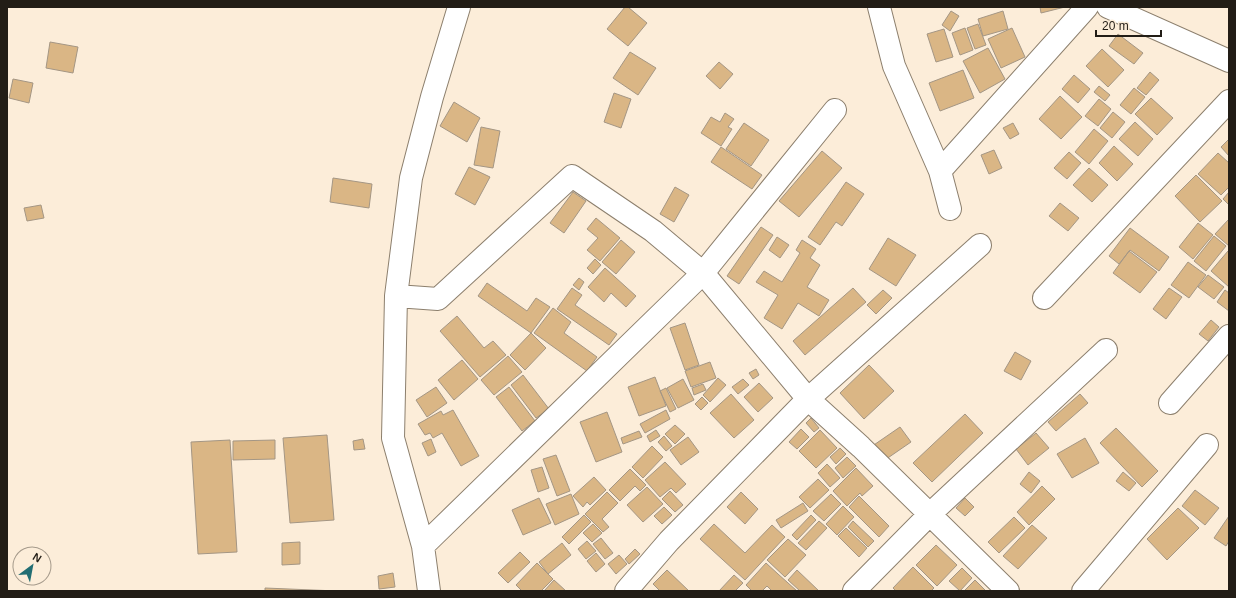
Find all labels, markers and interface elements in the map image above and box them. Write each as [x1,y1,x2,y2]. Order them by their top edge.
scale bar [1096,12,1161,38]
text: 20 m [1102,19,1129,33]
north arrow [12,546,52,586]
text: N [31,550,44,565]

